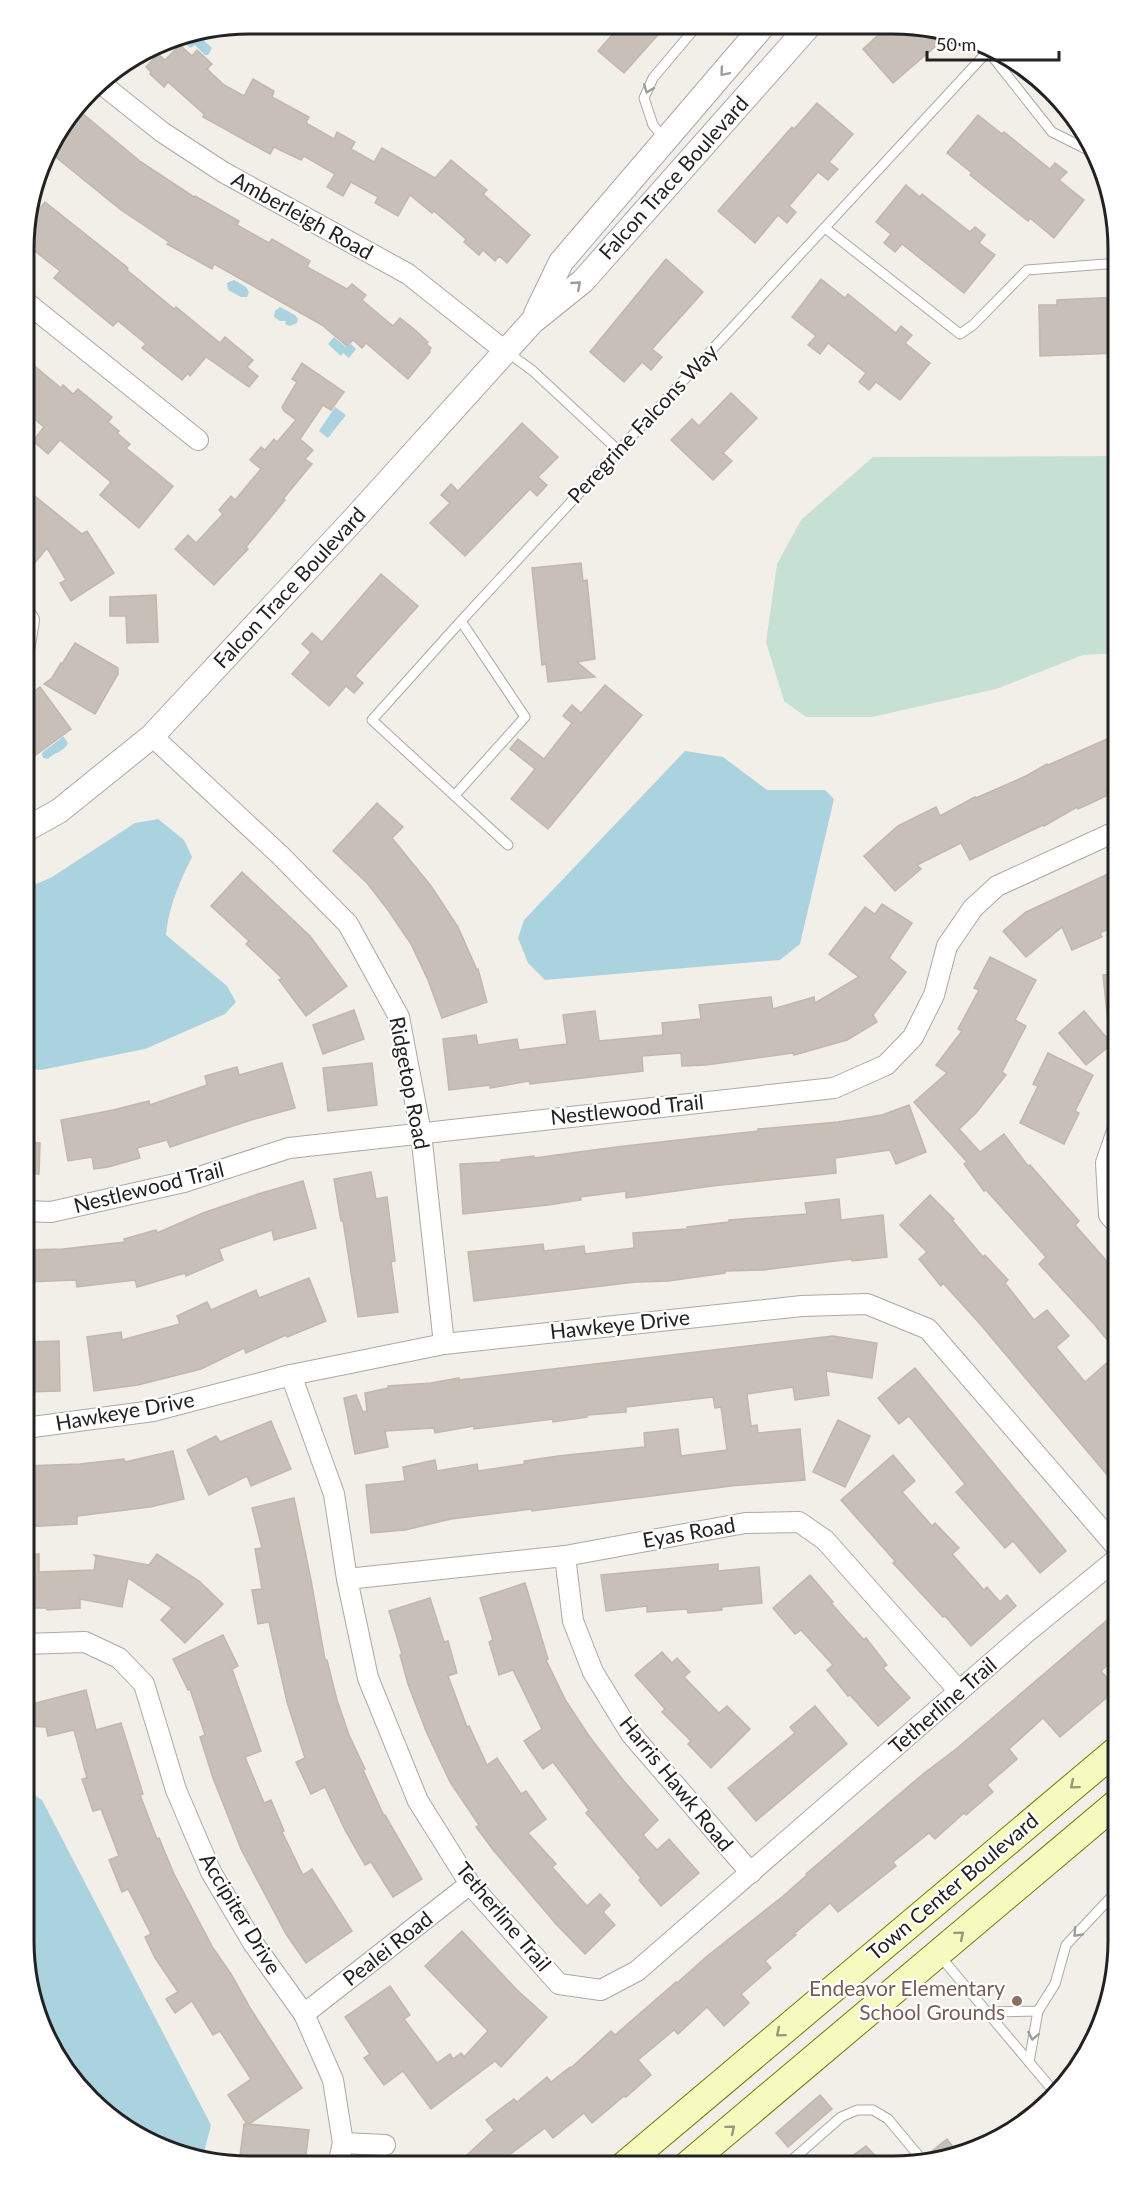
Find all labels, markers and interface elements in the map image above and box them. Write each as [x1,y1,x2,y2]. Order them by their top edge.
scale bar [927,24,1059,62]
text: 50 m [936,33,976,55]
one-way arrow [720,65,731,76]
one-way arrow [643,84,656,94]
street label: Falcon Trace Boulevard [593,90,753,264]
street label: Amberleigh Road [228,166,378,264]
one-way arrow [570,281,581,292]
street label: Peregrine Falcons Way [562,338,722,508]
street label: Falcon Trace Boulevard [208,501,370,673]
street label: Ridgetop Road [385,1014,436,1151]
street label: Nestlewood Trail [549,1088,705,1129]
street label: Nestlewood Trail [71,1156,226,1217]
street label: Hawkeye Drive [549,1304,691,1343]
street label: Hawkeye Drive [53,1386,196,1435]
street label: Eyas Road [640,1511,737,1552]
street label: Tetherline Trail [883,1651,1001,1758]
street label: Harris Hawk Road [615,1711,739,1855]
one-way arrow [1070,1778,1081,1789]
street label: Town Center Boulevard [861,1807,1043,1965]
street label: Accipiter Drive [195,1848,287,1978]
street label: Tetherline Trail [451,1857,557,1976]
street label: Pealei Road [337,1905,437,1990]
one-way arrow [1073,1926,1084,1937]
one-way arrow [953,1931,964,1942]
place label: Endeavor Elementary School Grounds [809,1975,1005,2024]
marker: Endeavor Elementary School Grounds [1010,1994,1024,2008]
one-way arrow [776,2026,787,2037]
one-way arrow [1027,2031,1040,2041]
one-way arrow [724,2125,735,2136]

